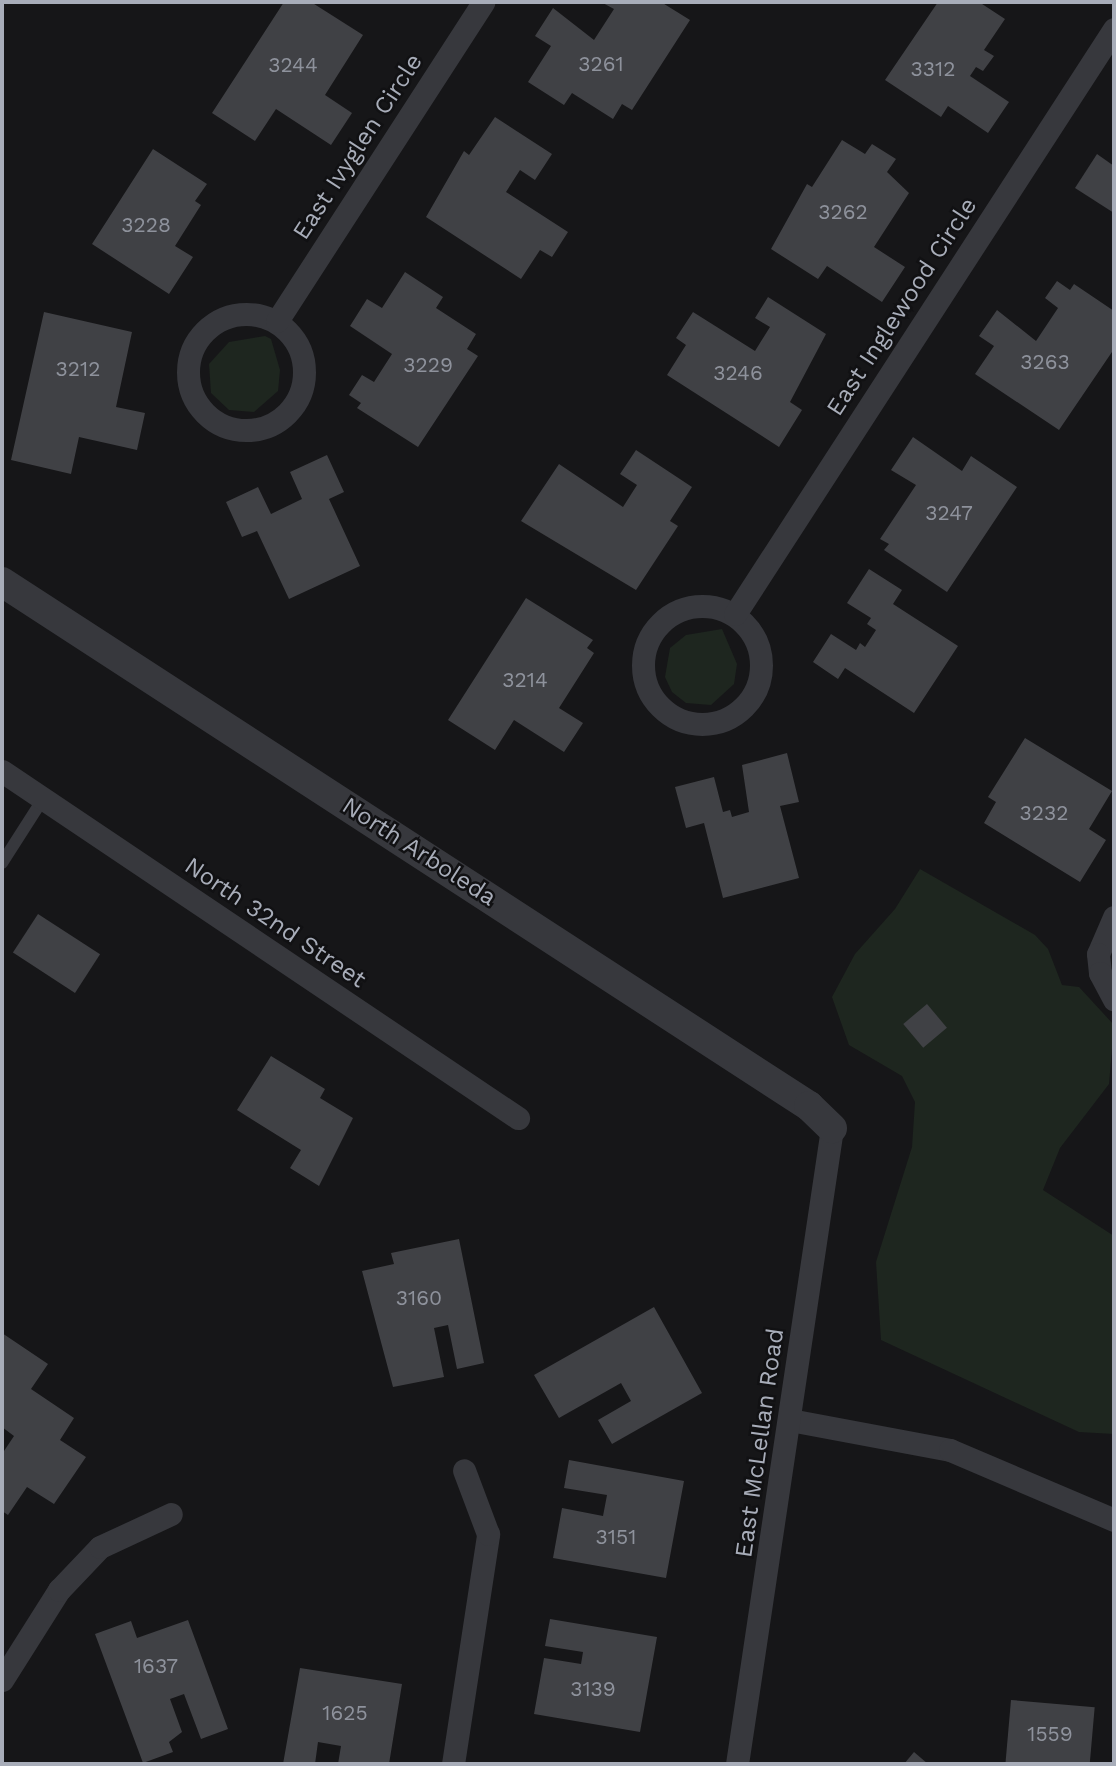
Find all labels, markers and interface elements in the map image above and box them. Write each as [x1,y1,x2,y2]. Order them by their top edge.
street label: East Ivyglen Circle [287,49,429,245]
house number: 3261 [578,51,624,77]
house number: 3244 [268,52,318,78]
house number: 3312 [911,56,955,82]
street label: East Inglewood Circle [821,193,983,421]
house number: 3262 [818,199,868,225]
house number: 3228 [121,212,171,238]
house number: 3263 [1020,349,1070,375]
house number: 3229 [403,352,453,378]
house number: 3212 [56,356,100,382]
house number: 3246 [713,360,763,386]
house number: 3247 [925,500,973,526]
house number: 3214 [502,667,548,693]
street label: North Arboleda [336,791,502,913]
house number: 3232 [1020,800,1068,826]
street label: North 32nd Street [179,852,371,994]
house number: 3160 [396,1285,442,1311]
street label: East McLellan Road [730,1326,790,1560]
house number: 3151 [596,1524,636,1550]
house number: 1637 [134,1653,178,1679]
house number: 3139 [570,1676,616,1702]
house number: 1625 [322,1700,368,1726]
house number: 1559 [1027,1721,1073,1747]

